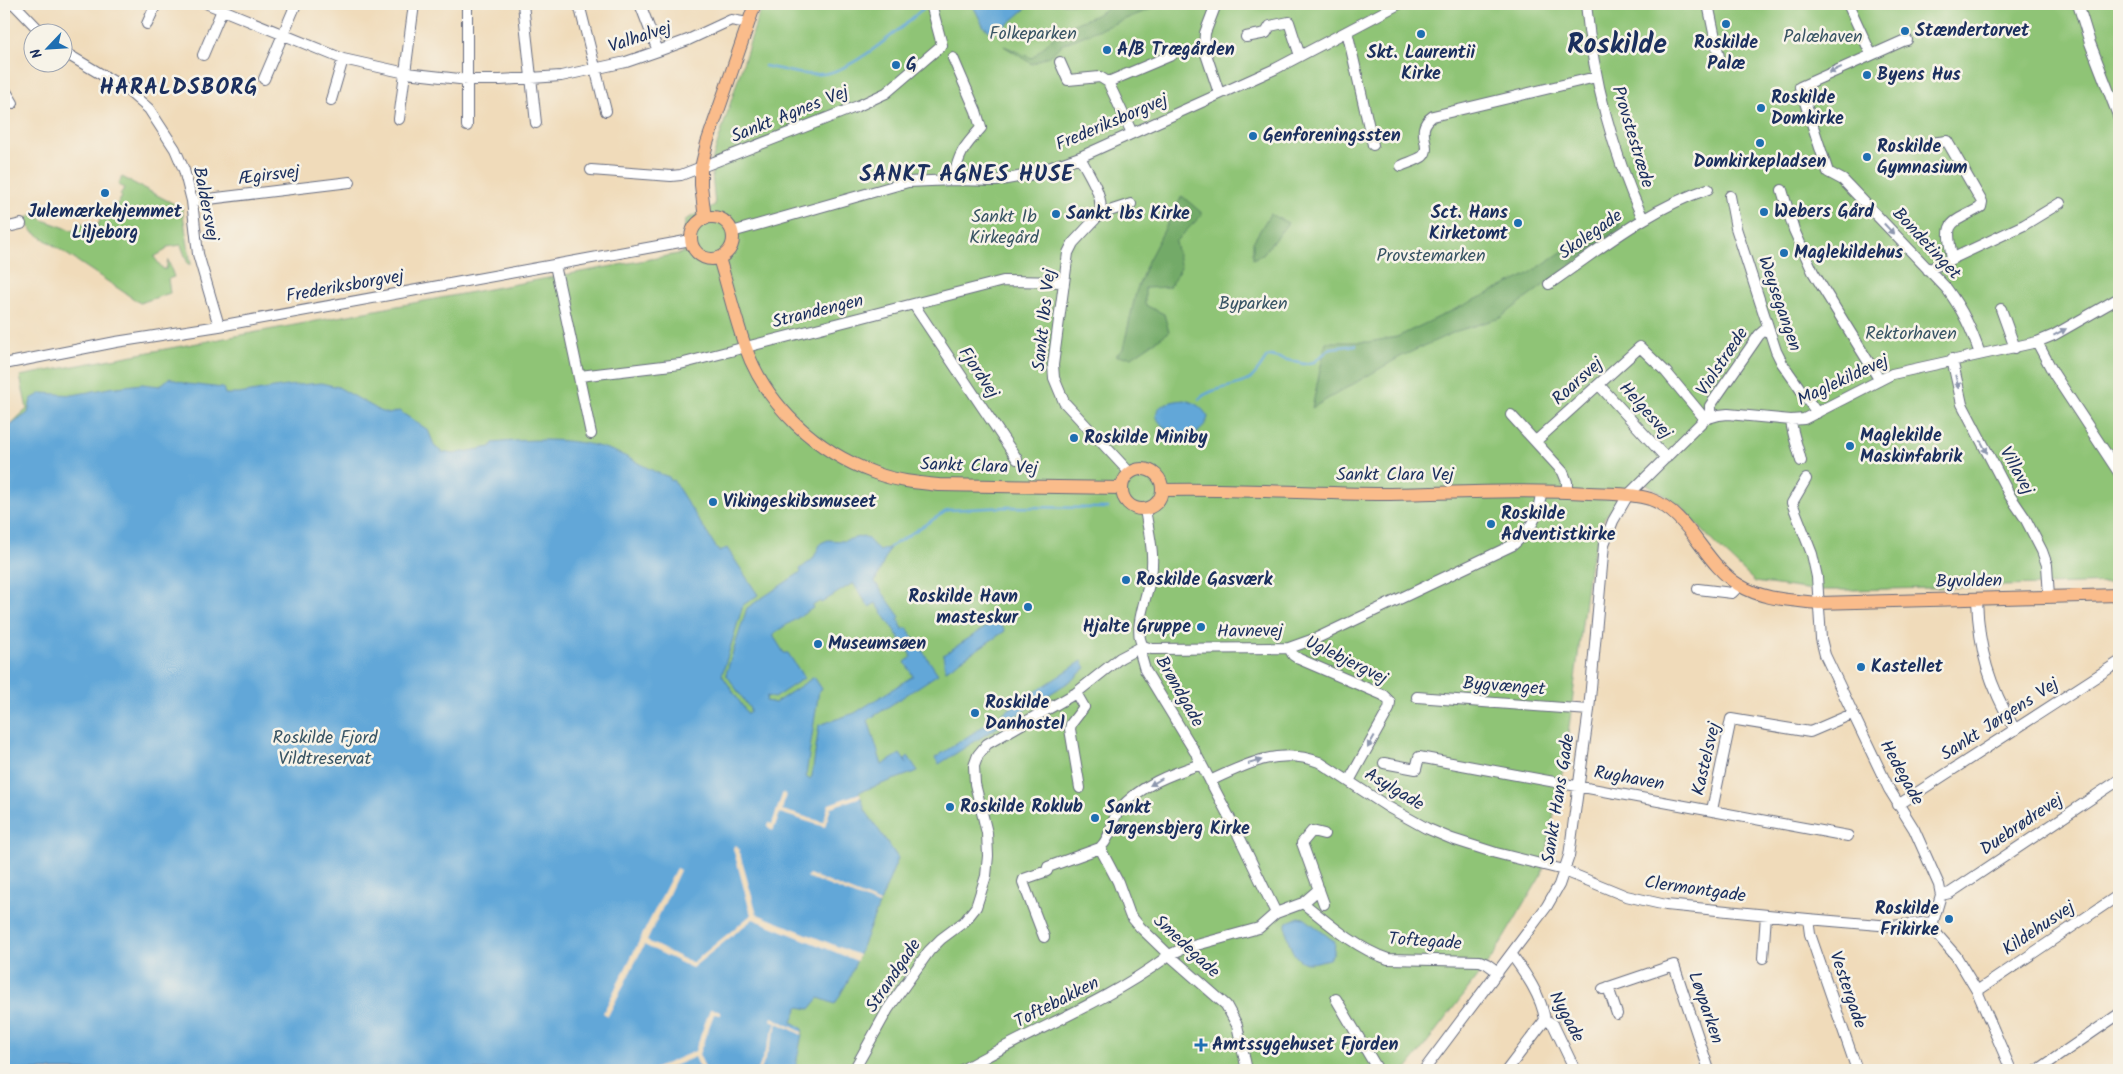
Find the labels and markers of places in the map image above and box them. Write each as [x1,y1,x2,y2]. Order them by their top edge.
place label: Stændertorvet [1915,17,2030,46]
marker: Roskilde Palæ [1720,18,1732,30]
marker: Stændertorvet [1899,25,1911,37]
marker: Skt. Laurentii Kirke [1415,28,1427,40]
place label: Roskilde Palæ [1694,29,1758,79]
place label: A/B Trægården [1117,36,1235,65]
place label: Skt. Laurentii Kirke [1367,39,1476,89]
marker: A/B Trægården [1101,44,1113,56]
place label: G [906,51,917,80]
marker: G [890,59,902,71]
place label: Byens Hus [1877,61,1961,90]
marker: Byens Hus [1861,69,1873,81]
place label: Roskilde Domkirke [1771,84,1844,134]
marker: Roskilde Domkirke [1755,102,1767,114]
place label: Genforeningssten [1263,122,1401,151]
marker: Genforeningssten [1247,130,1259,142]
place label: Roskilde Gymnasium [1877,133,1968,183]
marker: Domkirkepladsen [1754,137,1766,149]
place label: Domkirkepladsen [1693,148,1827,177]
marker: Roskilde Gymnasium [1861,151,1873,163]
marker: Julemærkehjemmet Liljeborg [99,187,111,199]
place label: Julemærkehjemmet Liljeborg [28,198,183,248]
place label: Webers Gård [1774,198,1874,227]
place label: Sct. Hans Kirketomt [1429,199,1509,249]
place label: Sankt Ibs Kirke [1066,200,1190,229]
marker: Webers Gård [1758,206,1770,218]
marker: Sankt Ibs Kirke [1050,208,1062,220]
marker: Sct. Hans Kirketomt [1512,217,1524,229]
place label: Maglekildehus [1794,239,1904,268]
marker: Maglekildehus [1778,247,1790,259]
place label: Maglekilde Maskinfabrik [1860,422,1963,472]
place label: Roskilde Miniby [1084,424,1208,453]
marker: Roskilde Miniby [1068,432,1080,444]
marker: Maglekilde Maskinfabrik [1844,440,1856,452]
place label: Vikingeskibsmuseet [723,488,877,517]
marker: Vikingeskibsmuseet [707,496,719,508]
place label: Roskilde Adventistkirke [1501,500,1616,550]
marker: Roskilde Adventistkirke [1485,518,1497,530]
place label: Roskilde Gasværk [1136,566,1273,595]
marker: Roskilde Gasværk [1120,574,1132,586]
place label: Roskilde Havn masteskur [908,583,1019,633]
marker: Roskilde Havn masteskur [1022,601,1034,613]
place label: Hjalte Gruppe [1083,613,1191,642]
marker: Hjalte Gruppe [1195,621,1207,633]
place label: Museumsøen [828,630,926,659]
marker: Museumsøen [812,638,824,650]
place label: Kastellet [1871,653,1944,682]
marker: Kastellet [1855,661,1867,673]
place label: Roskilde Danhostel [985,689,1065,739]
marker: Roskilde Danhostel [969,707,981,719]
place label: Roskilde Roklub [960,793,1083,822]
place label: Sankt Jørgensbjerg Kirke [1105,794,1250,844]
marker: Roskilde Roklub [944,801,956,813]
marker: Sankt Jørgensbjerg Kirke [1089,812,1101,824]
place label: Roskilde Frikirke [1875,895,1939,945]
marker: Roskilde Frikirke [1943,913,1955,925]
place label: Amtssygehuset Fjorden [1212,1031,1399,1060]
marker: Amtssygehuset Fjorden [1194,1038,1208,1052]

